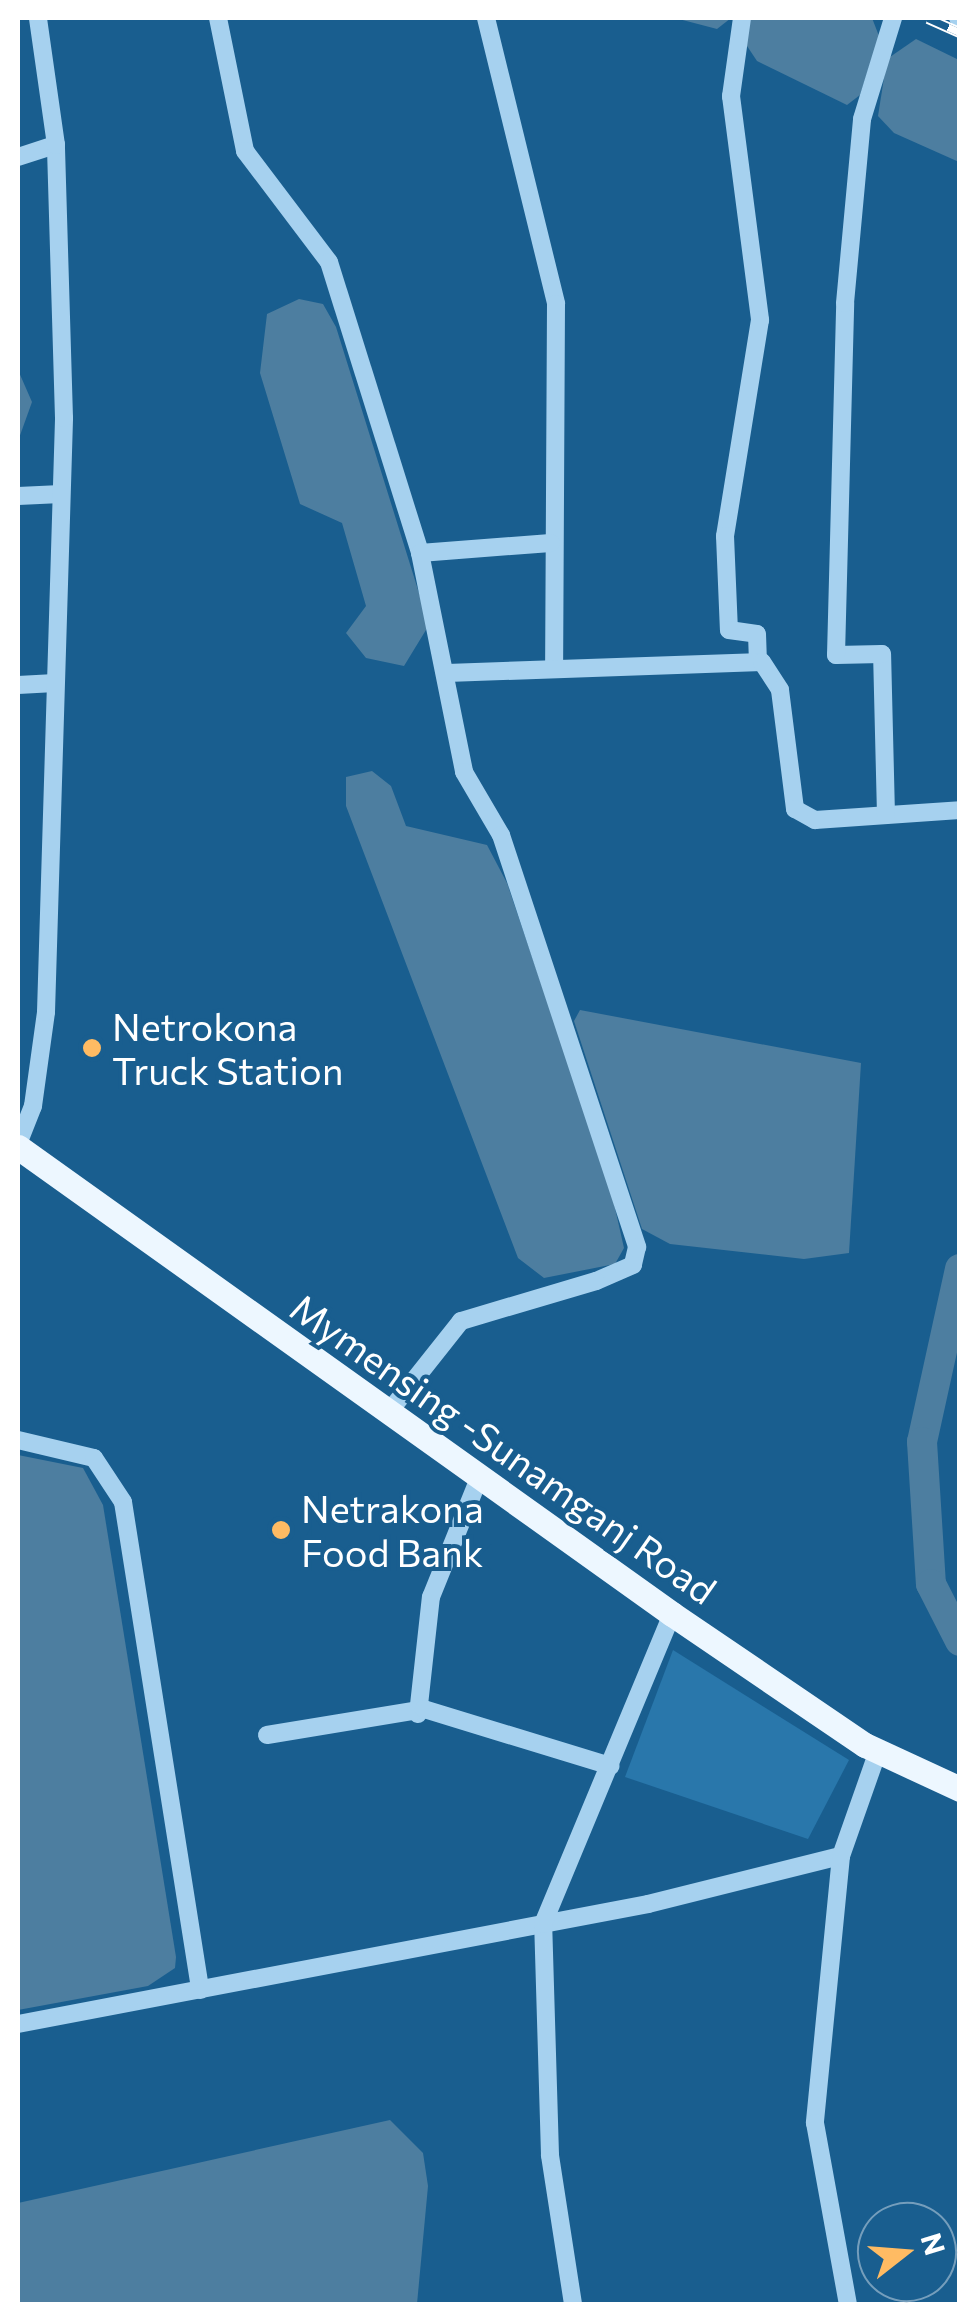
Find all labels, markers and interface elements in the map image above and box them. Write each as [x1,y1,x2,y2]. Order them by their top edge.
place label: Netrokona Truck Station [112,1003,343,1092]
marker: Netrokona Truck Station [81,1037,103,1059]
street label: Mymensing -Sunamganj Road [283,1283,725,1613]
place label: Netrakona Food Bank [301,1485,484,1575]
marker: Netrakona Food Bank [270,1519,292,1541]
north arrow [857,2202,957,2302]
text: N [914,2229,953,2259]

